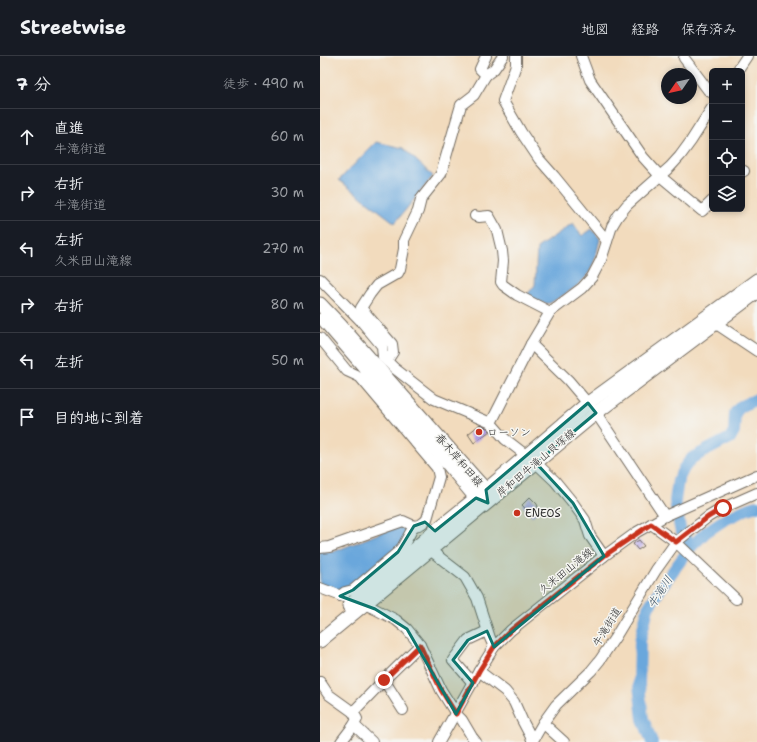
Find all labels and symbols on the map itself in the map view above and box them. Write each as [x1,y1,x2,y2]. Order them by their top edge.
north arrow [661,68,697,104]
place label: ローソン [487,425,531,440]
street label: 岸和田牛滝山貝塚線 [493,425,579,501]
marker: ローソン [474,427,484,437]
street label: 春木岸和田線 [432,430,486,490]
route start [714,499,732,517]
place label: ENEOS [525,506,561,521]
marker: ENEOS [512,508,522,518]
street label: 久米田山滝線 [536,544,596,598]
water label: 牛滝川 [643,573,677,611]
street label: 牛滝街道 [589,604,625,650]
route end [375,671,393,689]

